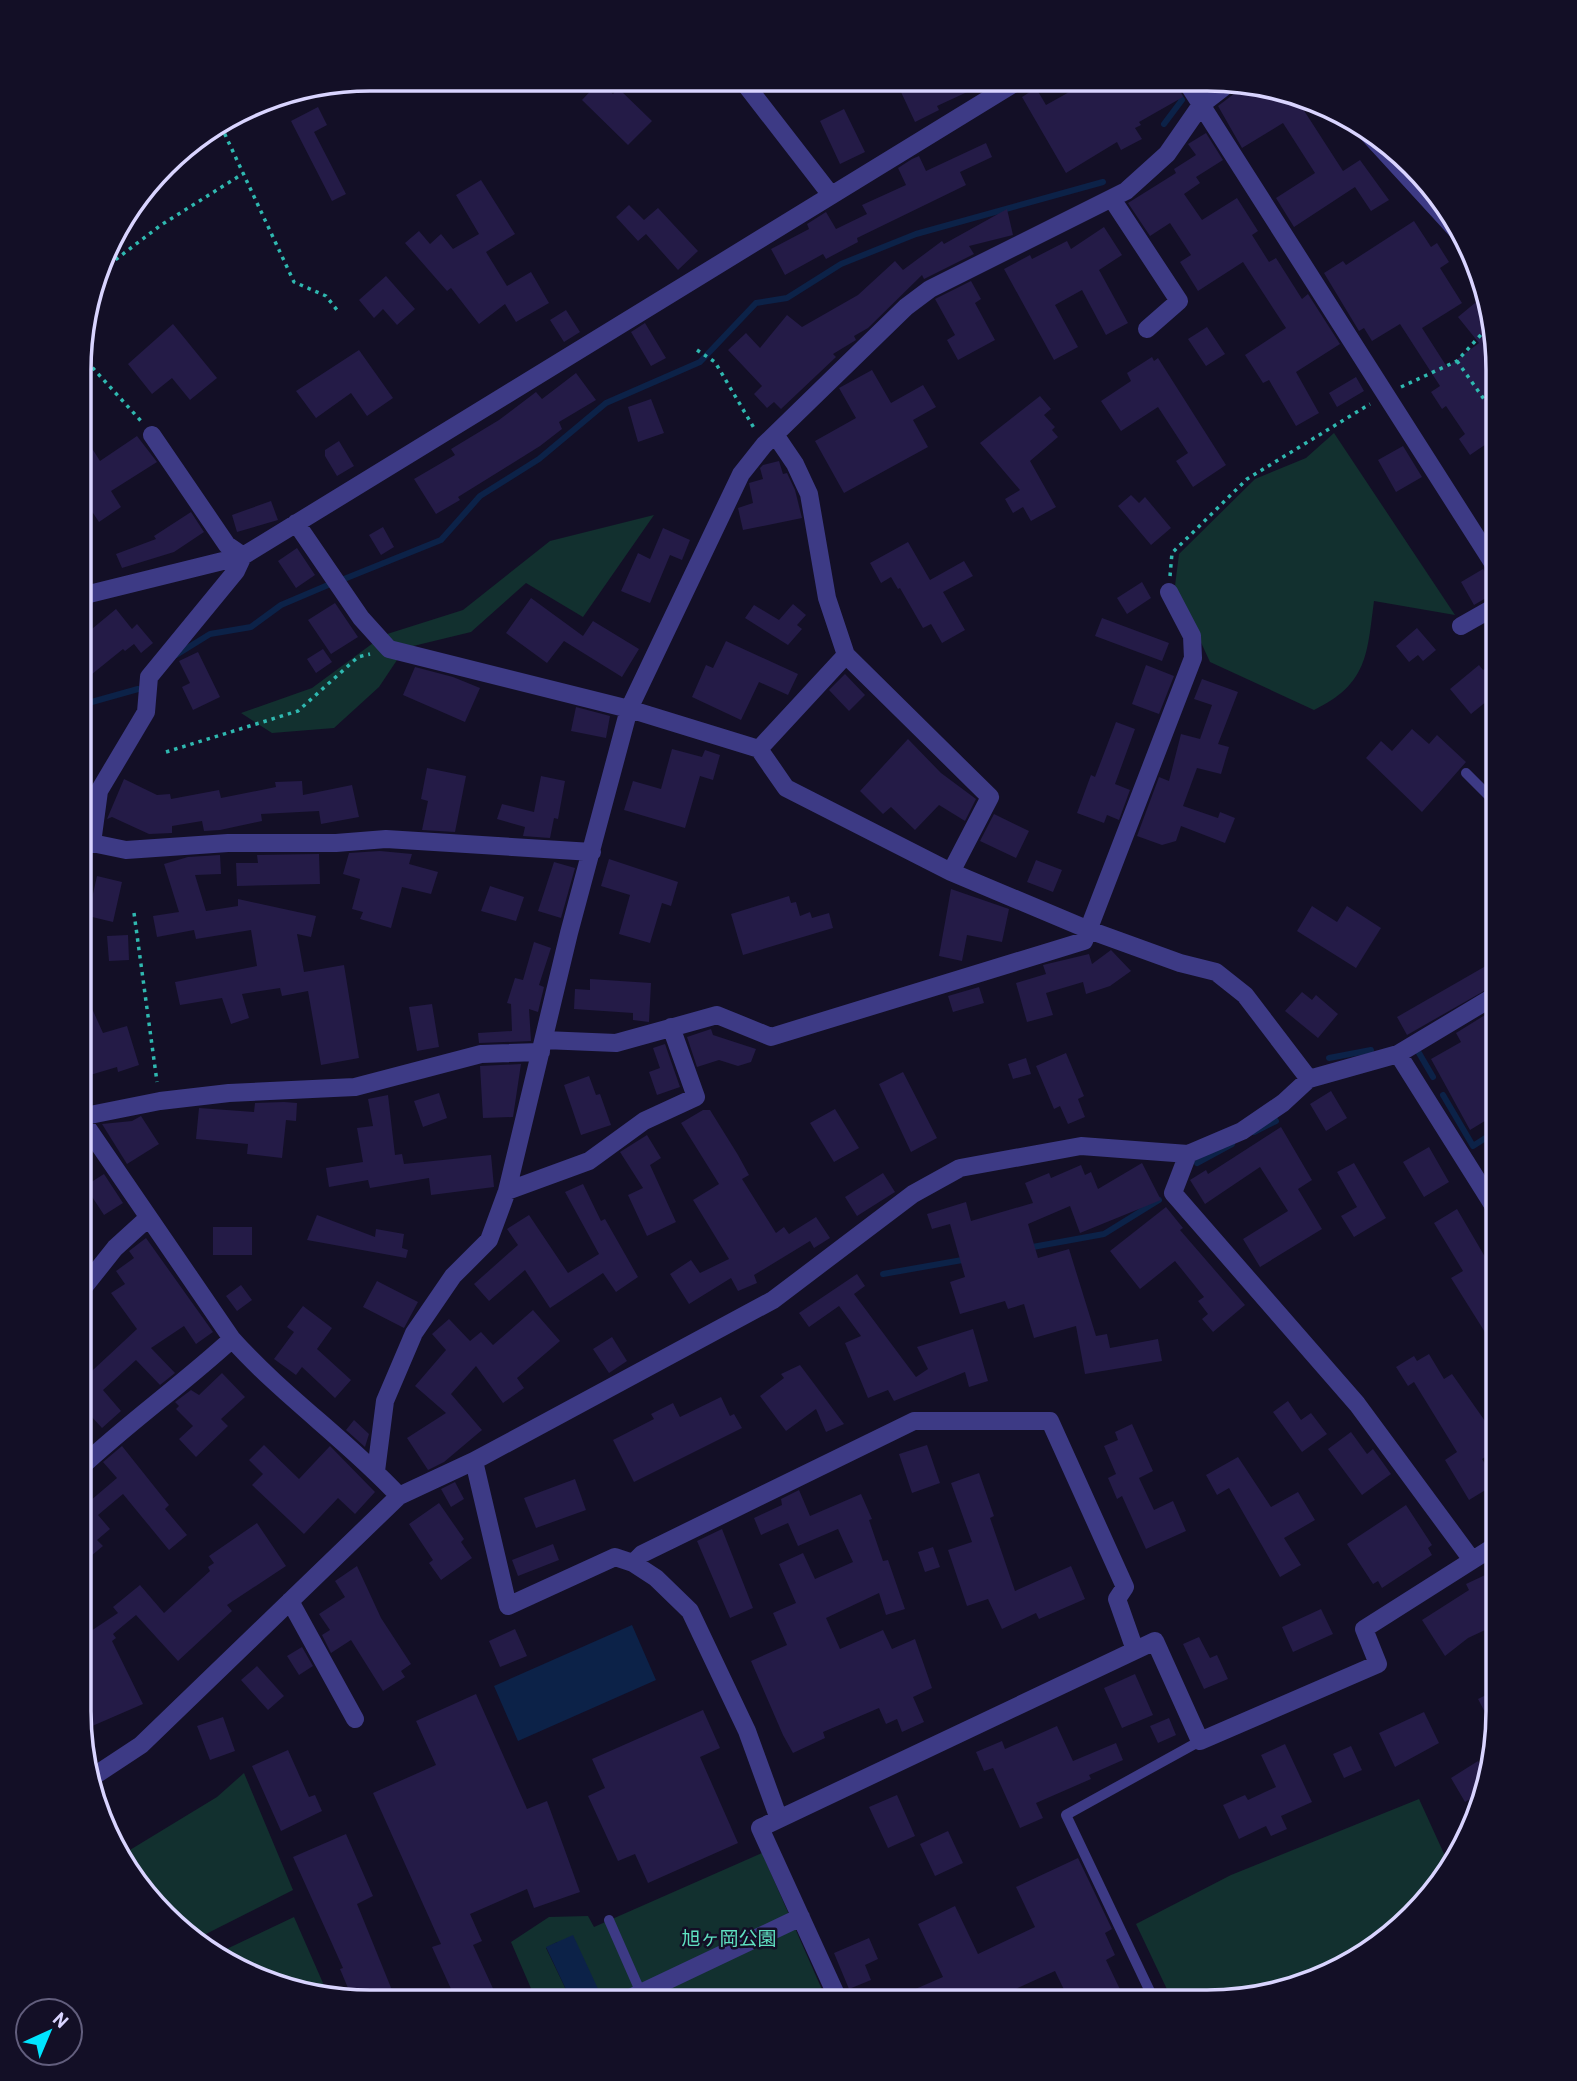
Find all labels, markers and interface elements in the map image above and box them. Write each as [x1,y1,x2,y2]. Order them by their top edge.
park label: 旭ヶ岡公園 [681,1926,777,1949]
north arrow [14,1997,84,2067]
text: N [49,2007,74,2032]

